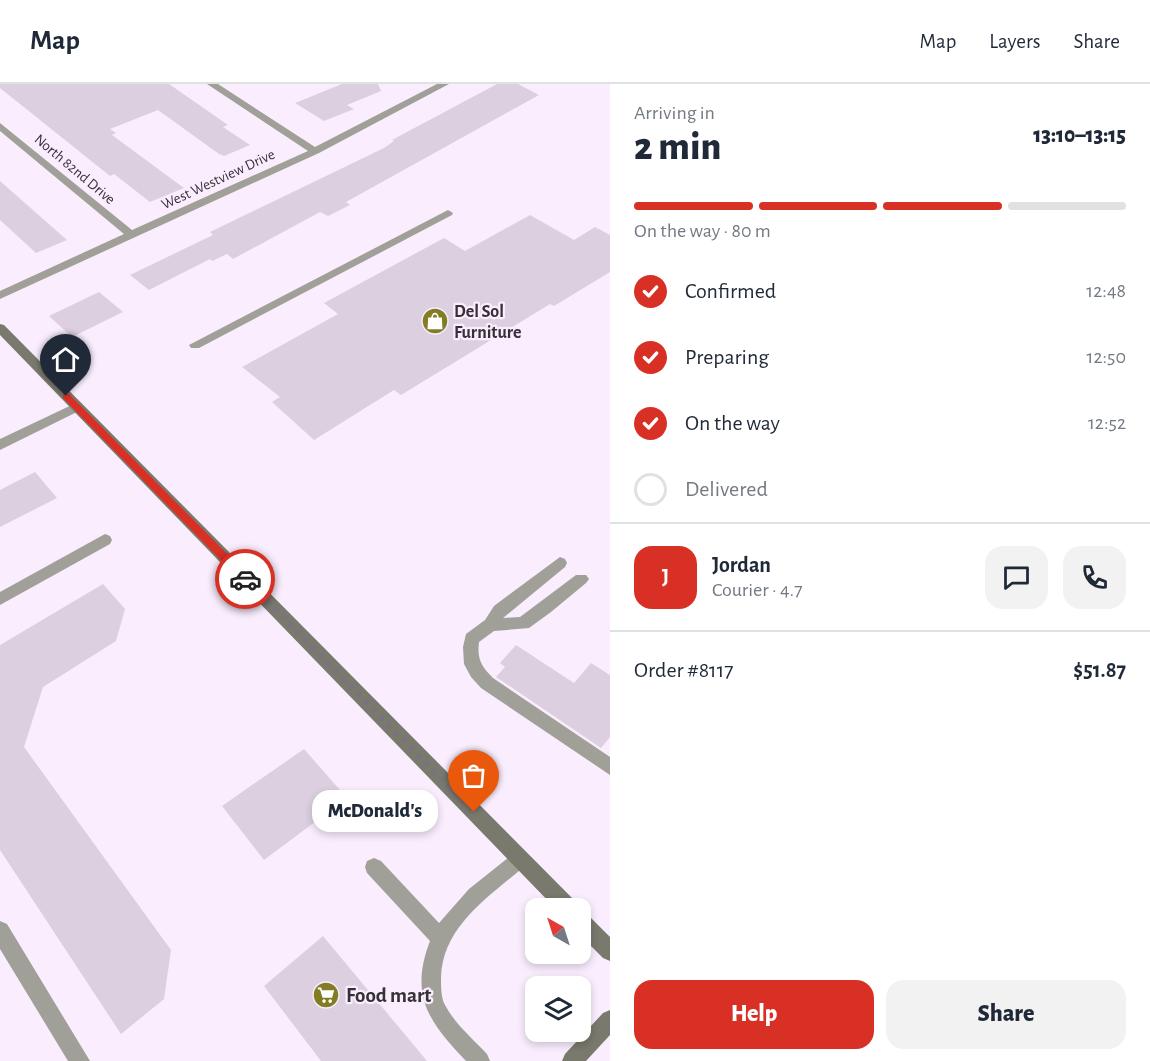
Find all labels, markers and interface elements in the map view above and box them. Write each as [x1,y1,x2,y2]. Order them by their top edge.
text: Map [30,27,80,55]
text: Map [920,31,956,52]
text: Layers [989,31,1040,52]
text: Share [1073,31,1120,52]
text: Arriving in [634,103,715,123]
text: 13:10–13:15 [1033,124,1126,146]
text: 2 min [634,128,721,167]
street label: North 82nd Drive [31,131,118,207]
street label: West Westview Drive [159,147,277,212]
text: On the way · 80 m [634,221,771,241]
icon: check [634,275,667,308]
text: Confirmed [685,280,776,302]
text: 12:48 [1086,281,1126,301]
place label: Del Sol Furniture [454,303,521,342]
shop icon: Del Sol Furniture [420,306,450,336]
pin [40,334,91,396]
icon: check [634,341,667,374]
icon: home [49,343,82,376]
text: Preparing [685,346,769,368]
text: 12:50 [1087,347,1126,367]
icon: check [634,407,667,440]
text: On the way [685,412,780,434]
text: 12:52 [1088,413,1126,433]
text: Delivered [685,478,768,500]
button: chat [985,546,1048,609]
button: phone [1063,546,1126,609]
courier [215,549,275,609]
text: Jordan [712,554,771,576]
icon: car [229,563,262,596]
text: J [662,566,669,588]
text: Courier · 4.7 [712,580,803,600]
text: Order #8117 [634,659,733,681]
text: $51.87 [1073,659,1126,681]
pin [448,750,499,812]
icon: bag [457,759,490,792]
callout: McDonald's [312,791,438,833]
text: McDonald's [328,801,422,821]
north arrow [525,898,591,964]
map controls [525,898,591,1042]
button: layers [525,976,591,1042]
supermarket icon: Food mart [311,980,341,1010]
button: Help [634,980,874,1049]
button: Share [886,980,1126,1049]
place label: Food mart [346,985,431,1006]

